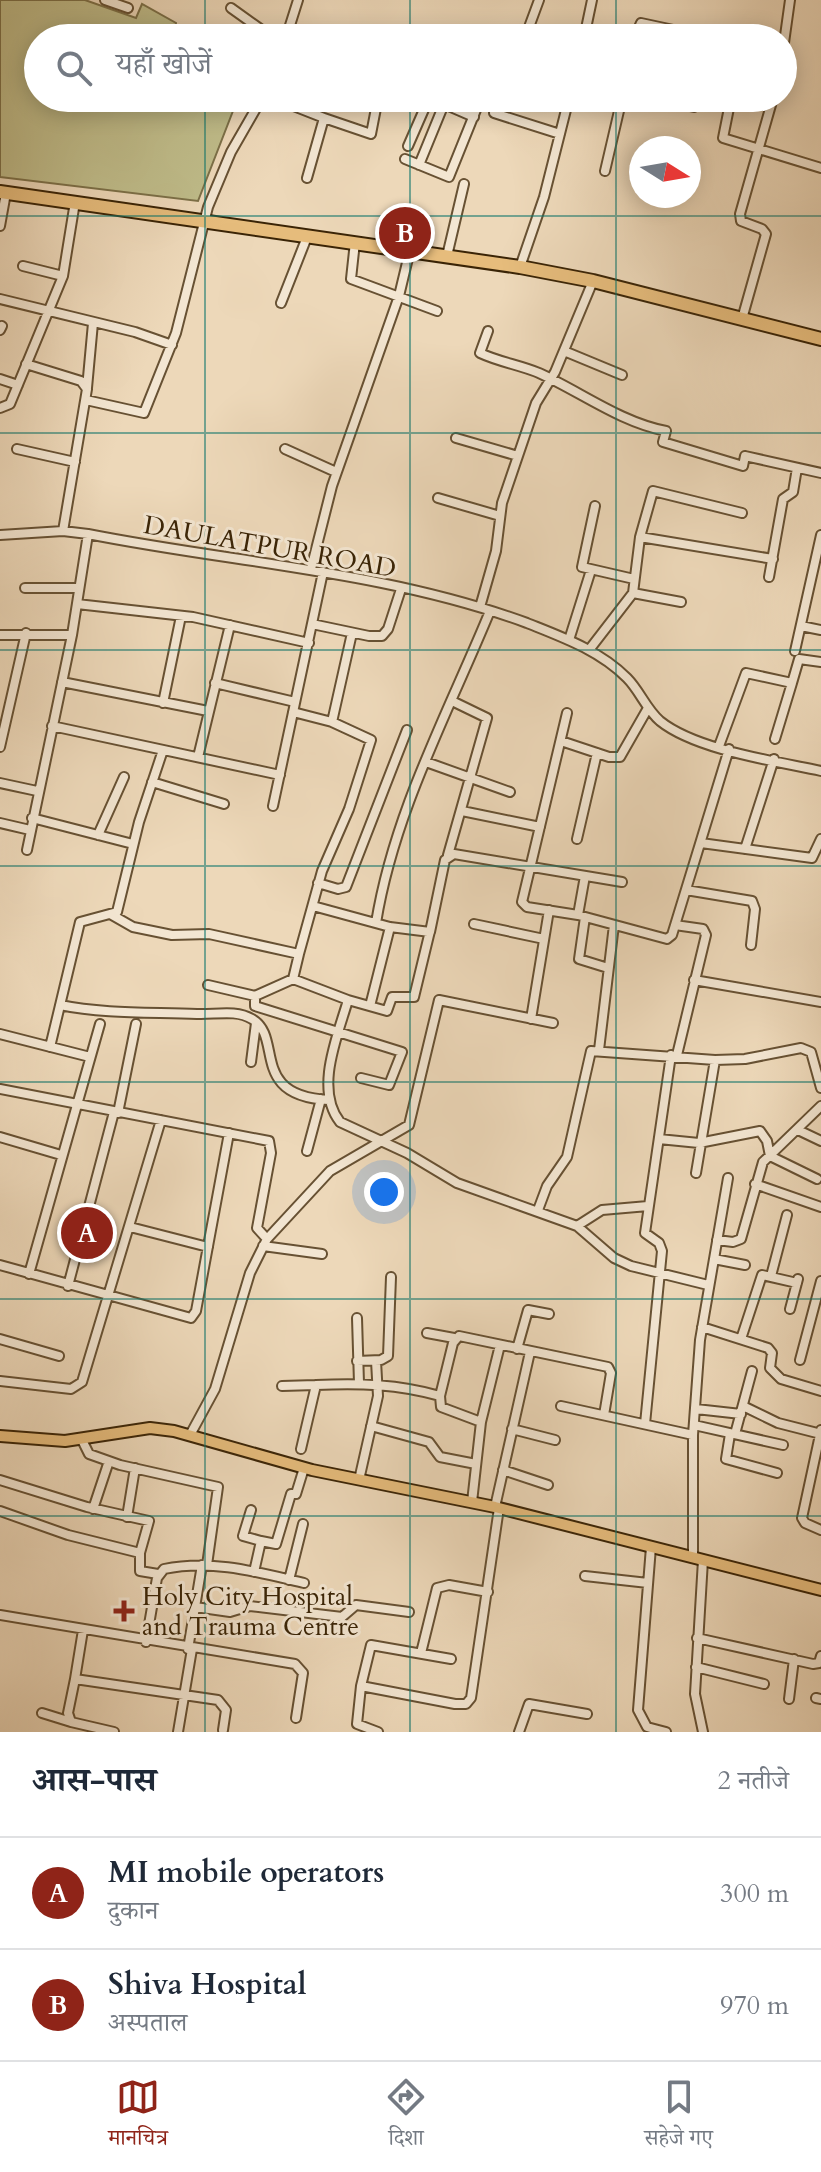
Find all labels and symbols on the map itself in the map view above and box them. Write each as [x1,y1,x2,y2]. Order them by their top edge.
north arrow [629,136,701,208]
pin: B [379,203,431,263]
street label: DAULATPUR ROAD [141,507,399,586]
your location [364,1172,404,1212]
pin: A [61,1203,113,1263]
place label: Holy City Hospital and Trauma Centre [142,1579,359,1644]
marker: Holy City Hospital and Trauma Centre [113,1600,135,1622]

